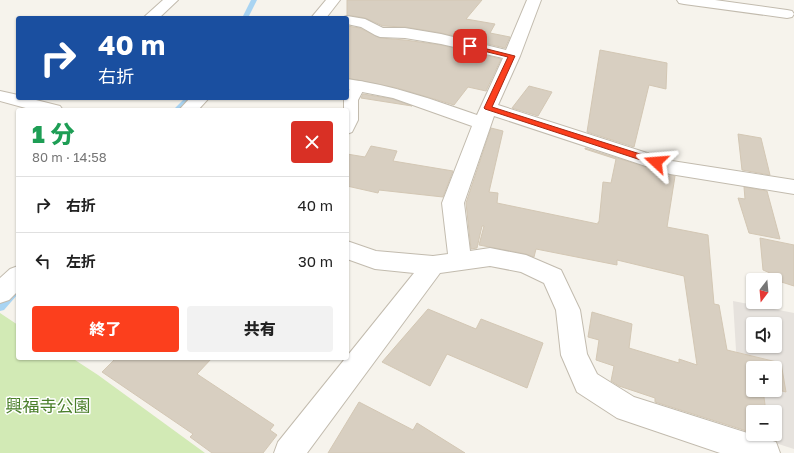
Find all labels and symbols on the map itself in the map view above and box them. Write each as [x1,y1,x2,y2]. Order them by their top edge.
pin [453,29,487,63]
position arrow [635,141,677,183]
north arrow [746,273,782,309]
park label: 興福寺公園 [6,395,91,416]

